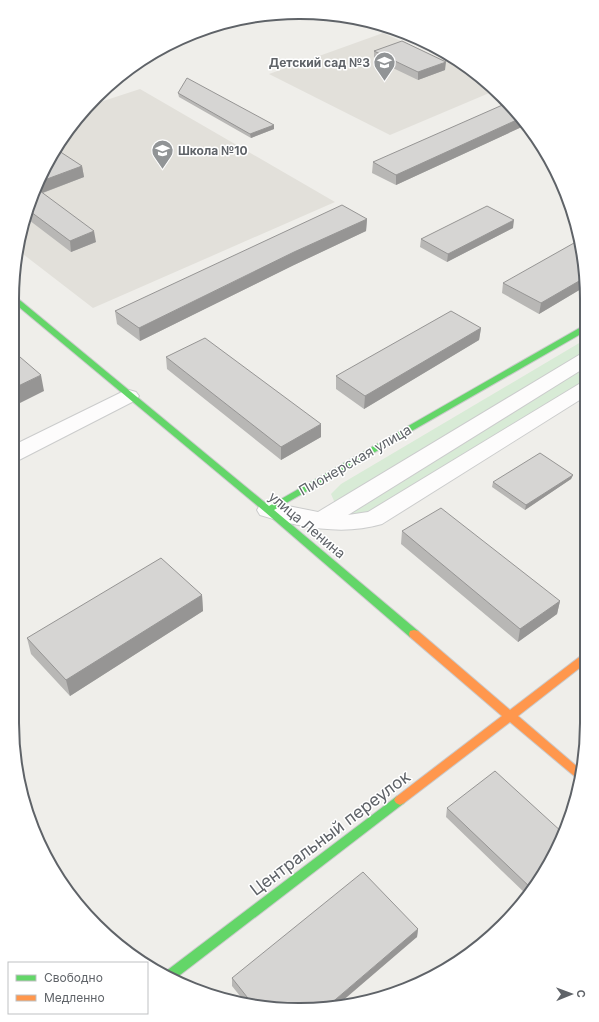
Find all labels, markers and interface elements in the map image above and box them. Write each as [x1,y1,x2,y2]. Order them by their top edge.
school or university icon: Детский сад №3 [372,50,398,83]
place label: Детский сад №3 [269,55,370,70]
school or university icon: Школа №10 [150,138,176,171]
place label: Школа №10 [178,143,248,158]
street label: Пионерская улица [295,420,414,499]
street label: улица Ленина [265,488,349,562]
street label: Центральный переулок [246,766,414,900]
legend [8,962,148,1014]
text: Свободно [44,970,103,985]
north arrow [551,974,591,1014]
text: Медленно [44,990,105,1005]
text: С [574,990,588,998]

